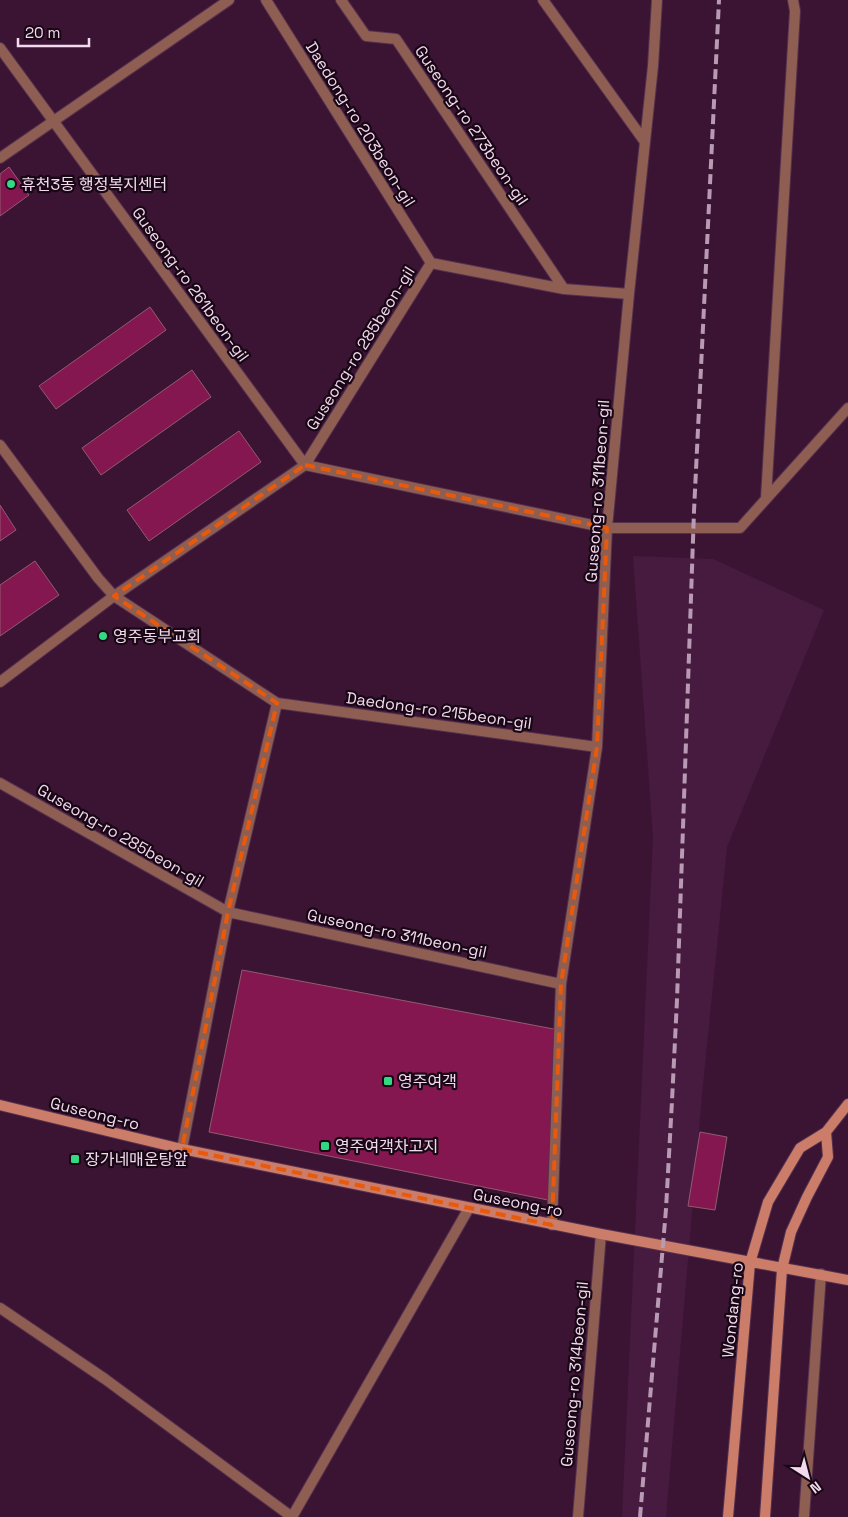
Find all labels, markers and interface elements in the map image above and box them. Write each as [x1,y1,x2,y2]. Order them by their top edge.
scale bar [18,15,89,47]
text: 20 m [25,23,60,42]
street label: Daedong-ro 203beon-gil [301,38,420,211]
street label: Guseong-ro 273beon-gil [410,41,533,209]
place label: 휴천3동 행정복지센터 [21,174,167,195]
marker: 휴천3동 행정복지센터 [5,178,17,190]
street label: Guseong-ro 261beon-gil [127,203,254,366]
street label: Guseong-ro 285beon-gil [301,262,419,434]
street label: Guseong-ro 311beon-gil [581,399,614,583]
place label: 영주동부교회 [113,626,201,647]
marker: 영주동부교회 [97,630,109,642]
street label: Daedong-ro 215beon-gil [345,687,533,734]
street label: Guseong-ro 285beon-gil [34,779,208,892]
street label: Guseong-ro 311beon-gil [305,904,489,963]
place label: 영주여객 [398,1071,457,1092]
marker: 영주여객 [382,1075,394,1087]
street label: Guseong-ro [48,1092,142,1135]
place label: 영주여객차고지 [335,1136,438,1157]
marker: 영주여객차고지 [319,1140,331,1152]
place label: 장가네매운탕앞 [85,1149,188,1170]
marker: 장가네매운탕앞 [69,1153,81,1165]
street label: Guseong-ro [471,1183,565,1221]
street label: Wondang-ro [717,1261,748,1359]
street label: Guseong-ro 314beon-gil [556,1280,593,1468]
north arrow [783,1452,833,1502]
text: N [807,1477,825,1498]

